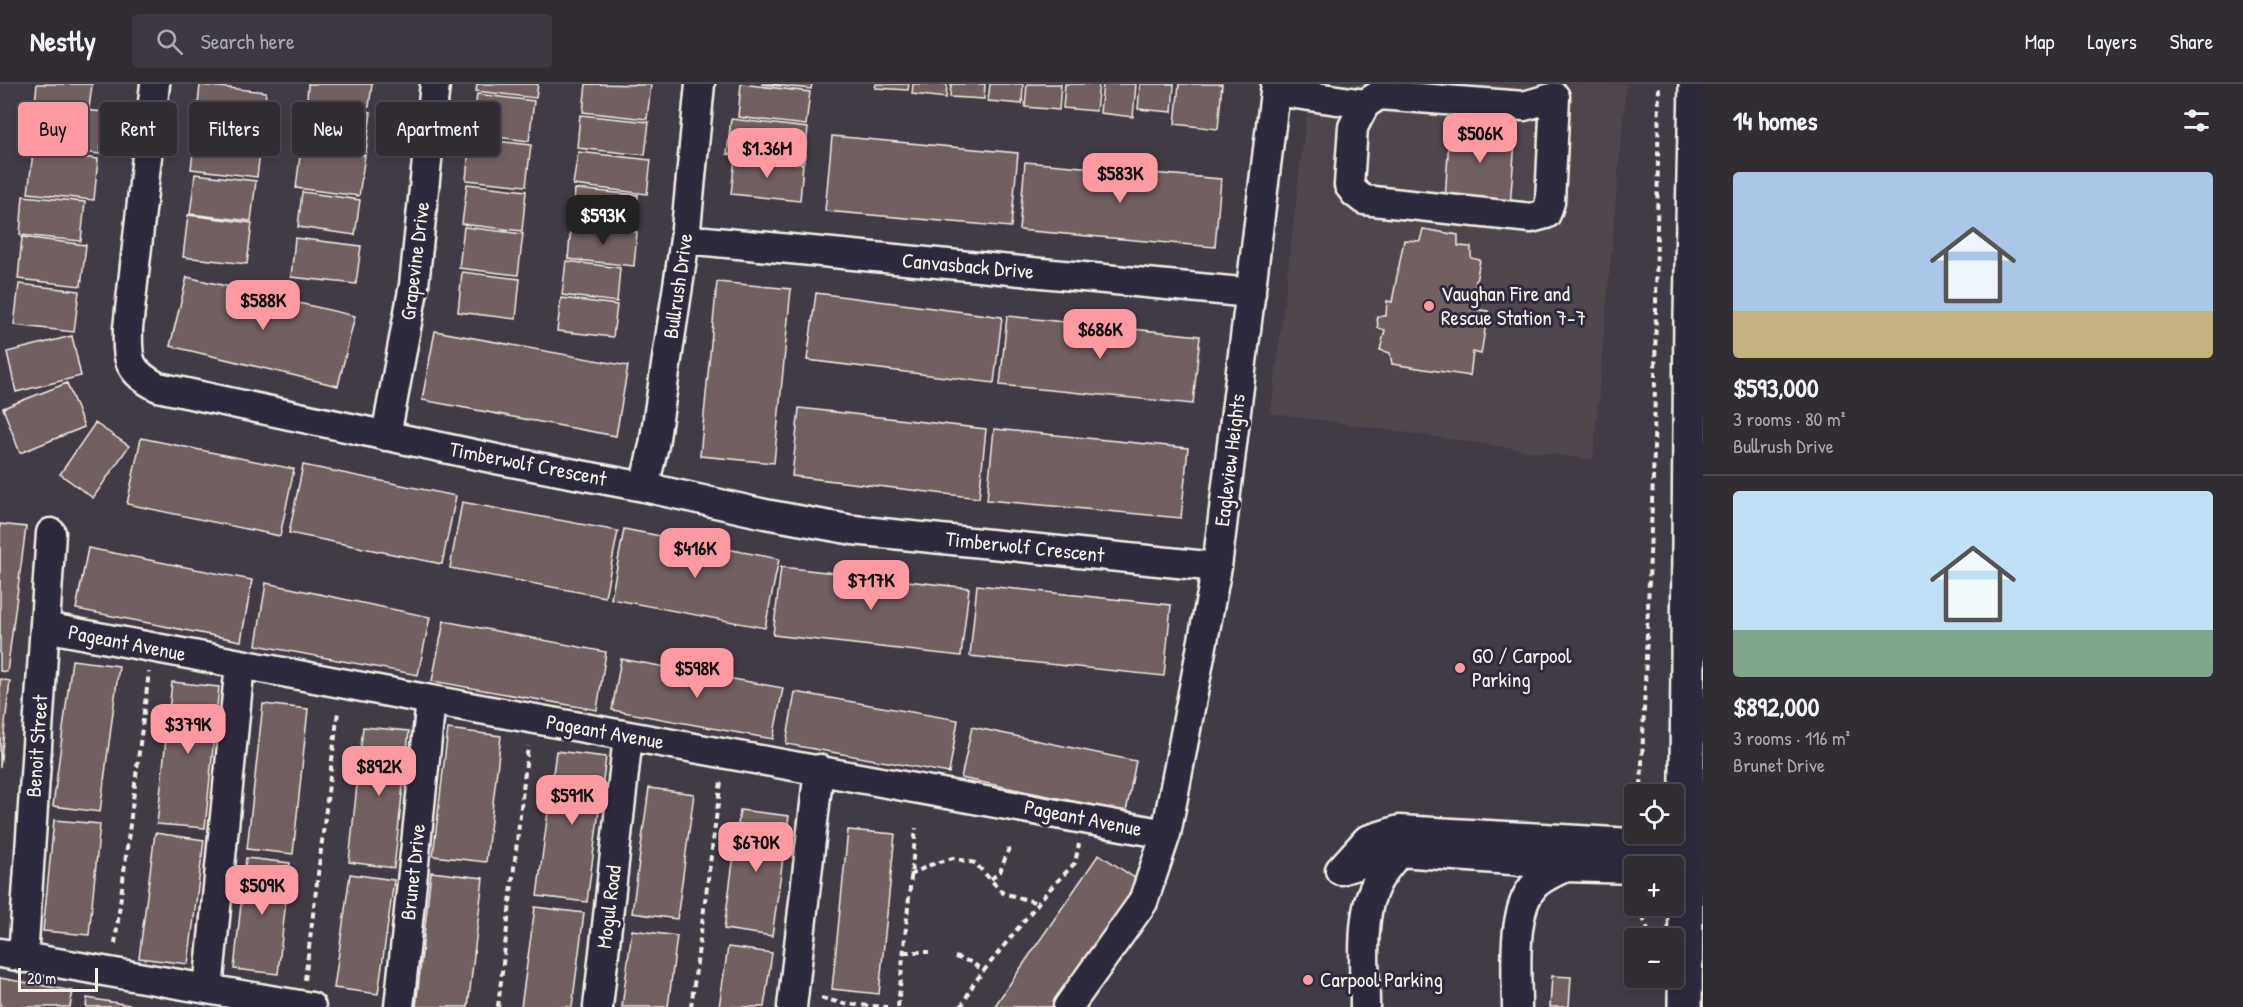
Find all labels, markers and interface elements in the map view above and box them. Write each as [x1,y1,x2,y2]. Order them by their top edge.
search box [132,14,552,68]
text: Nestly [30,22,96,60]
icon: search [153,25,186,58]
text: Search here [201,26,295,56]
text: Map [2025,27,2054,56]
text: Layers [2087,27,2137,56]
text: Share [2170,27,2213,56]
chip: Buy [18,102,88,156]
chip: Rent [100,102,177,156]
chip: Filters [189,102,280,156]
chip: New [292,102,364,156]
chip: Apartment [376,102,500,156]
text: 14 homes [1733,103,1818,138]
icon: filters [2180,104,2213,137]
pin: $506K [1438,113,1522,164]
text: $506K [1457,119,1503,146]
pin: $1.36M [718,128,816,179]
text: $1.36M [742,134,792,161]
pin: $583K [1078,153,1162,204]
text: $583K [1097,159,1143,186]
pin: $593K [561,195,645,246]
street label: Grapevine Drive [393,200,436,322]
text: $593K [580,201,626,228]
icon: home [1919,211,2027,319]
street label: Bullrush Drive [656,232,699,340]
street label: Canvasback Drive [901,245,1035,286]
place label: Vaughan Fire and Rescue Station 7-7 [1441,279,1586,332]
pin: $588K [221,280,305,331]
text: $588K [240,286,286,313]
marker: Vaughan Fire and Rescue Station 7-7 [1422,299,1436,313]
pin: $686K [1058,309,1142,360]
text: $686K [1077,315,1123,342]
text: $593,000 [1733,370,1819,405]
street label: Eagleview Heights [1207,392,1252,528]
text: 3 rooms · 80 m² [1733,405,1845,432]
text: Bullrush Drive [1733,432,1834,459]
street label: Timberwolf Crescent [447,434,610,493]
street label: Timberwolf Crescent [944,524,1107,569]
pin: $416K [653,528,737,579]
icon: home [1919,530,2027,638]
text: $416K [673,534,717,561]
pin: $717K [829,560,913,611]
text: $717K [847,566,895,593]
street label: Pageant Avenue [66,617,188,668]
place label: GO / Carpool Parking [1472,641,1572,694]
pin: $598K [655,648,739,699]
text: $598K [674,654,720,681]
marker: GO / Carpool Parking [1453,661,1467,675]
text: $892,000 [1733,689,1819,724]
street label: Benoit Street [18,693,55,798]
pin: $379K [146,704,230,755]
street label: Pageant Avenue [544,707,666,756]
text: $379K [165,710,211,737]
text: 3 rooms · 116 m² [1733,724,1850,751]
pin: $892K [337,746,421,797]
text: Brunet Drive [1733,751,1825,778]
text: $892K [356,752,402,779]
pin: $591K [530,775,614,826]
text: $591K [550,781,594,808]
map controls [1624,784,1684,988]
button: locate [1624,784,1684,844]
street label: Pageant Avenue [1022,792,1144,843]
street label: Brunet Drive [393,822,432,921]
pin: $670K [714,822,798,873]
text: $670K [732,828,780,855]
button: + [1624,856,1684,916]
street label: Mogul Road [589,864,628,950]
pin: $509K [220,865,304,916]
text: $509K [239,871,285,898]
button: − [1624,928,1684,988]
scale bar [18,965,98,992]
place label: Carpool Parking [1320,965,1443,994]
text: 20 m [27,967,56,989]
marker: Carpool Parking [1301,973,1315,987]

